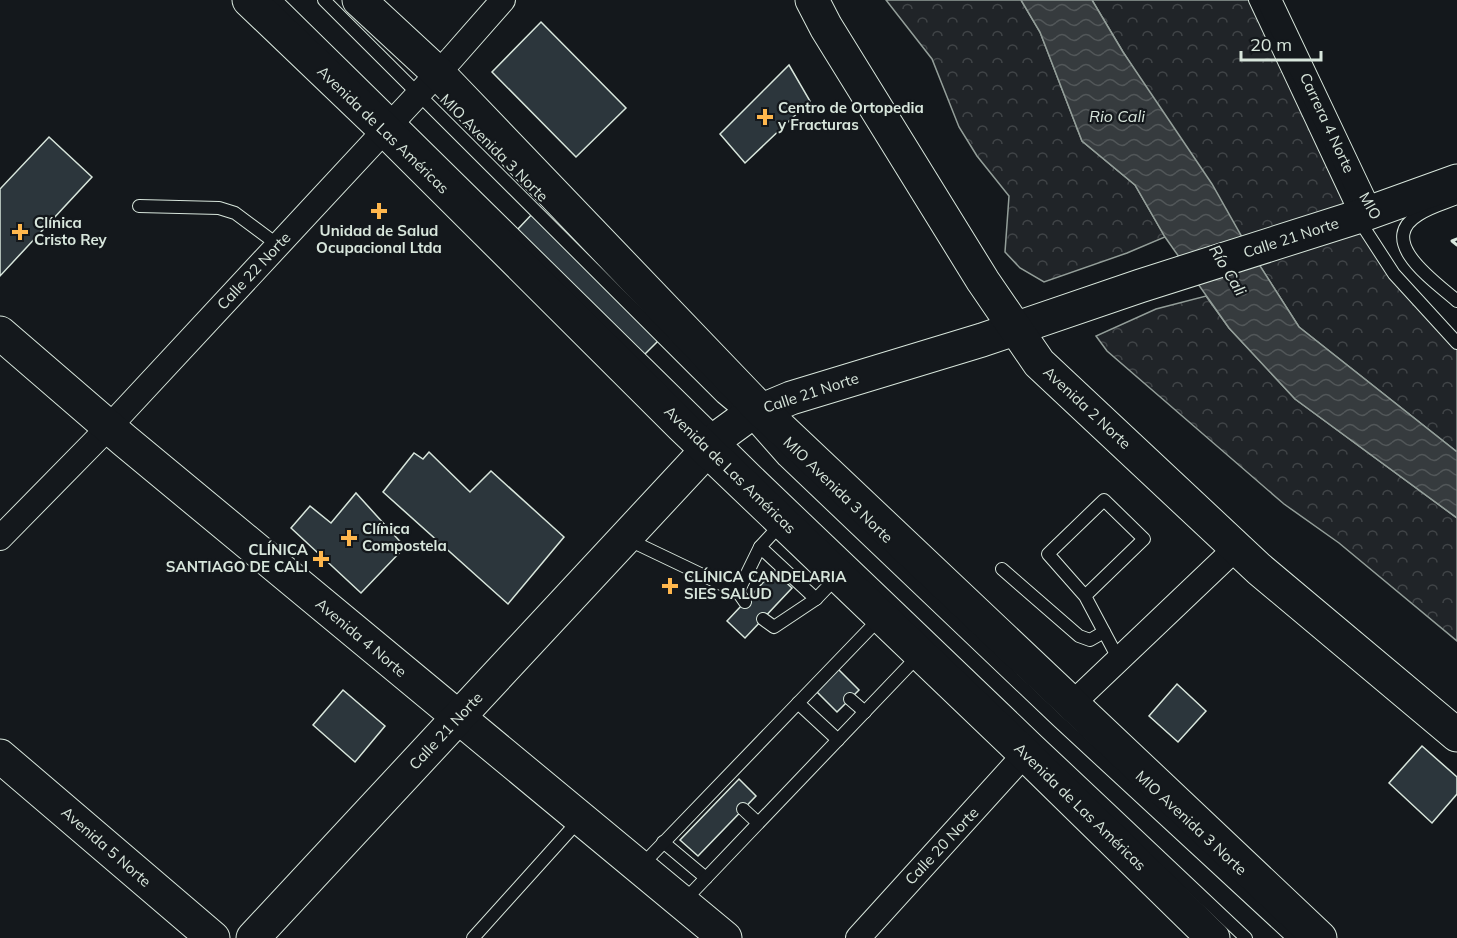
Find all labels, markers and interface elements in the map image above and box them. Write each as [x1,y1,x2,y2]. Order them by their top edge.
scale bar [1241,24,1320,62]
text: 20 m [1250,33,1292,56]
street label: Avenida de Las Américas [314,62,453,198]
street label: Carrera 4 Norte [1296,70,1359,176]
street label: MIO Avenida 3 Norte [436,90,552,206]
place label: Centro de Ortopedia y Fracturas [777,98,924,134]
water label: Rio Cali [1089,106,1145,126]
marker: Centro de Ortopedia y Fracturas [756,108,774,126]
street label: MIO [1355,189,1386,223]
marker: Unidad de Salud Ocupacional Ltda [370,202,388,220]
place label: Clínica Cristo Rey [34,213,108,249]
street label: Calle 21 Norte [1241,213,1341,262]
place label: Unidad de Salud Ocupacional Ltda [316,221,442,257]
marker: Clínica Cristo Rey [11,223,29,241]
street label: Calle 22 Norte [213,228,294,313]
water label: Río Cali [1205,241,1251,299]
street label: Avenida 2 Norte [1040,362,1135,453]
street label: Calle 21 Norte [761,368,861,417]
street label: Avenida de Las Américas [661,402,800,538]
street label: MIO Avenida 3 Norte [780,432,897,547]
place label: Clínica Compostela [362,519,447,555]
marker: Clínica Compostela [340,529,358,547]
place label: CLÍNICA SANTIAGO DE CALI [166,540,309,576]
marker: CLÍNICA SANTIAGO DE CALI [312,550,330,568]
place label: CLÍNICA CANDELARIA SIES SALUD [684,567,847,603]
marker: CLÍNICA CANDELARIA SIES SALUD [661,577,679,595]
street label: Avenida 4 Norte [312,594,411,681]
street label: Calle 21 Norte [405,688,486,773]
street label: Avenida de Las Américas [1011,739,1150,875]
street label: MIO Avenida 3 Norte [1132,766,1251,879]
street label: Avenida 5 Norte [58,802,155,891]
street label: Calle 20 Norte [901,803,982,888]

